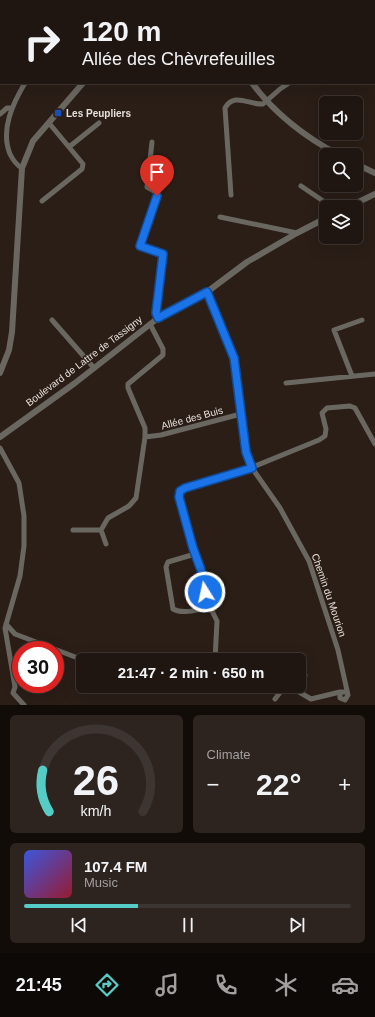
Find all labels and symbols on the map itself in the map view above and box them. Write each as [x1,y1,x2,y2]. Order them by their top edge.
marker: Les Peupliers [53,108,63,118]
place label: Les Peupliers [66,108,131,119]
pin [140,155,174,196]
street label: Boulevard de Lattre de Tassigny [24,314,144,408]
street label: Allée des Buis [160,404,224,432]
street label: Chemin du Mourion [310,552,348,638]
position arrow [184,571,226,613]
speed limit sign: 30 [12,641,64,693]

